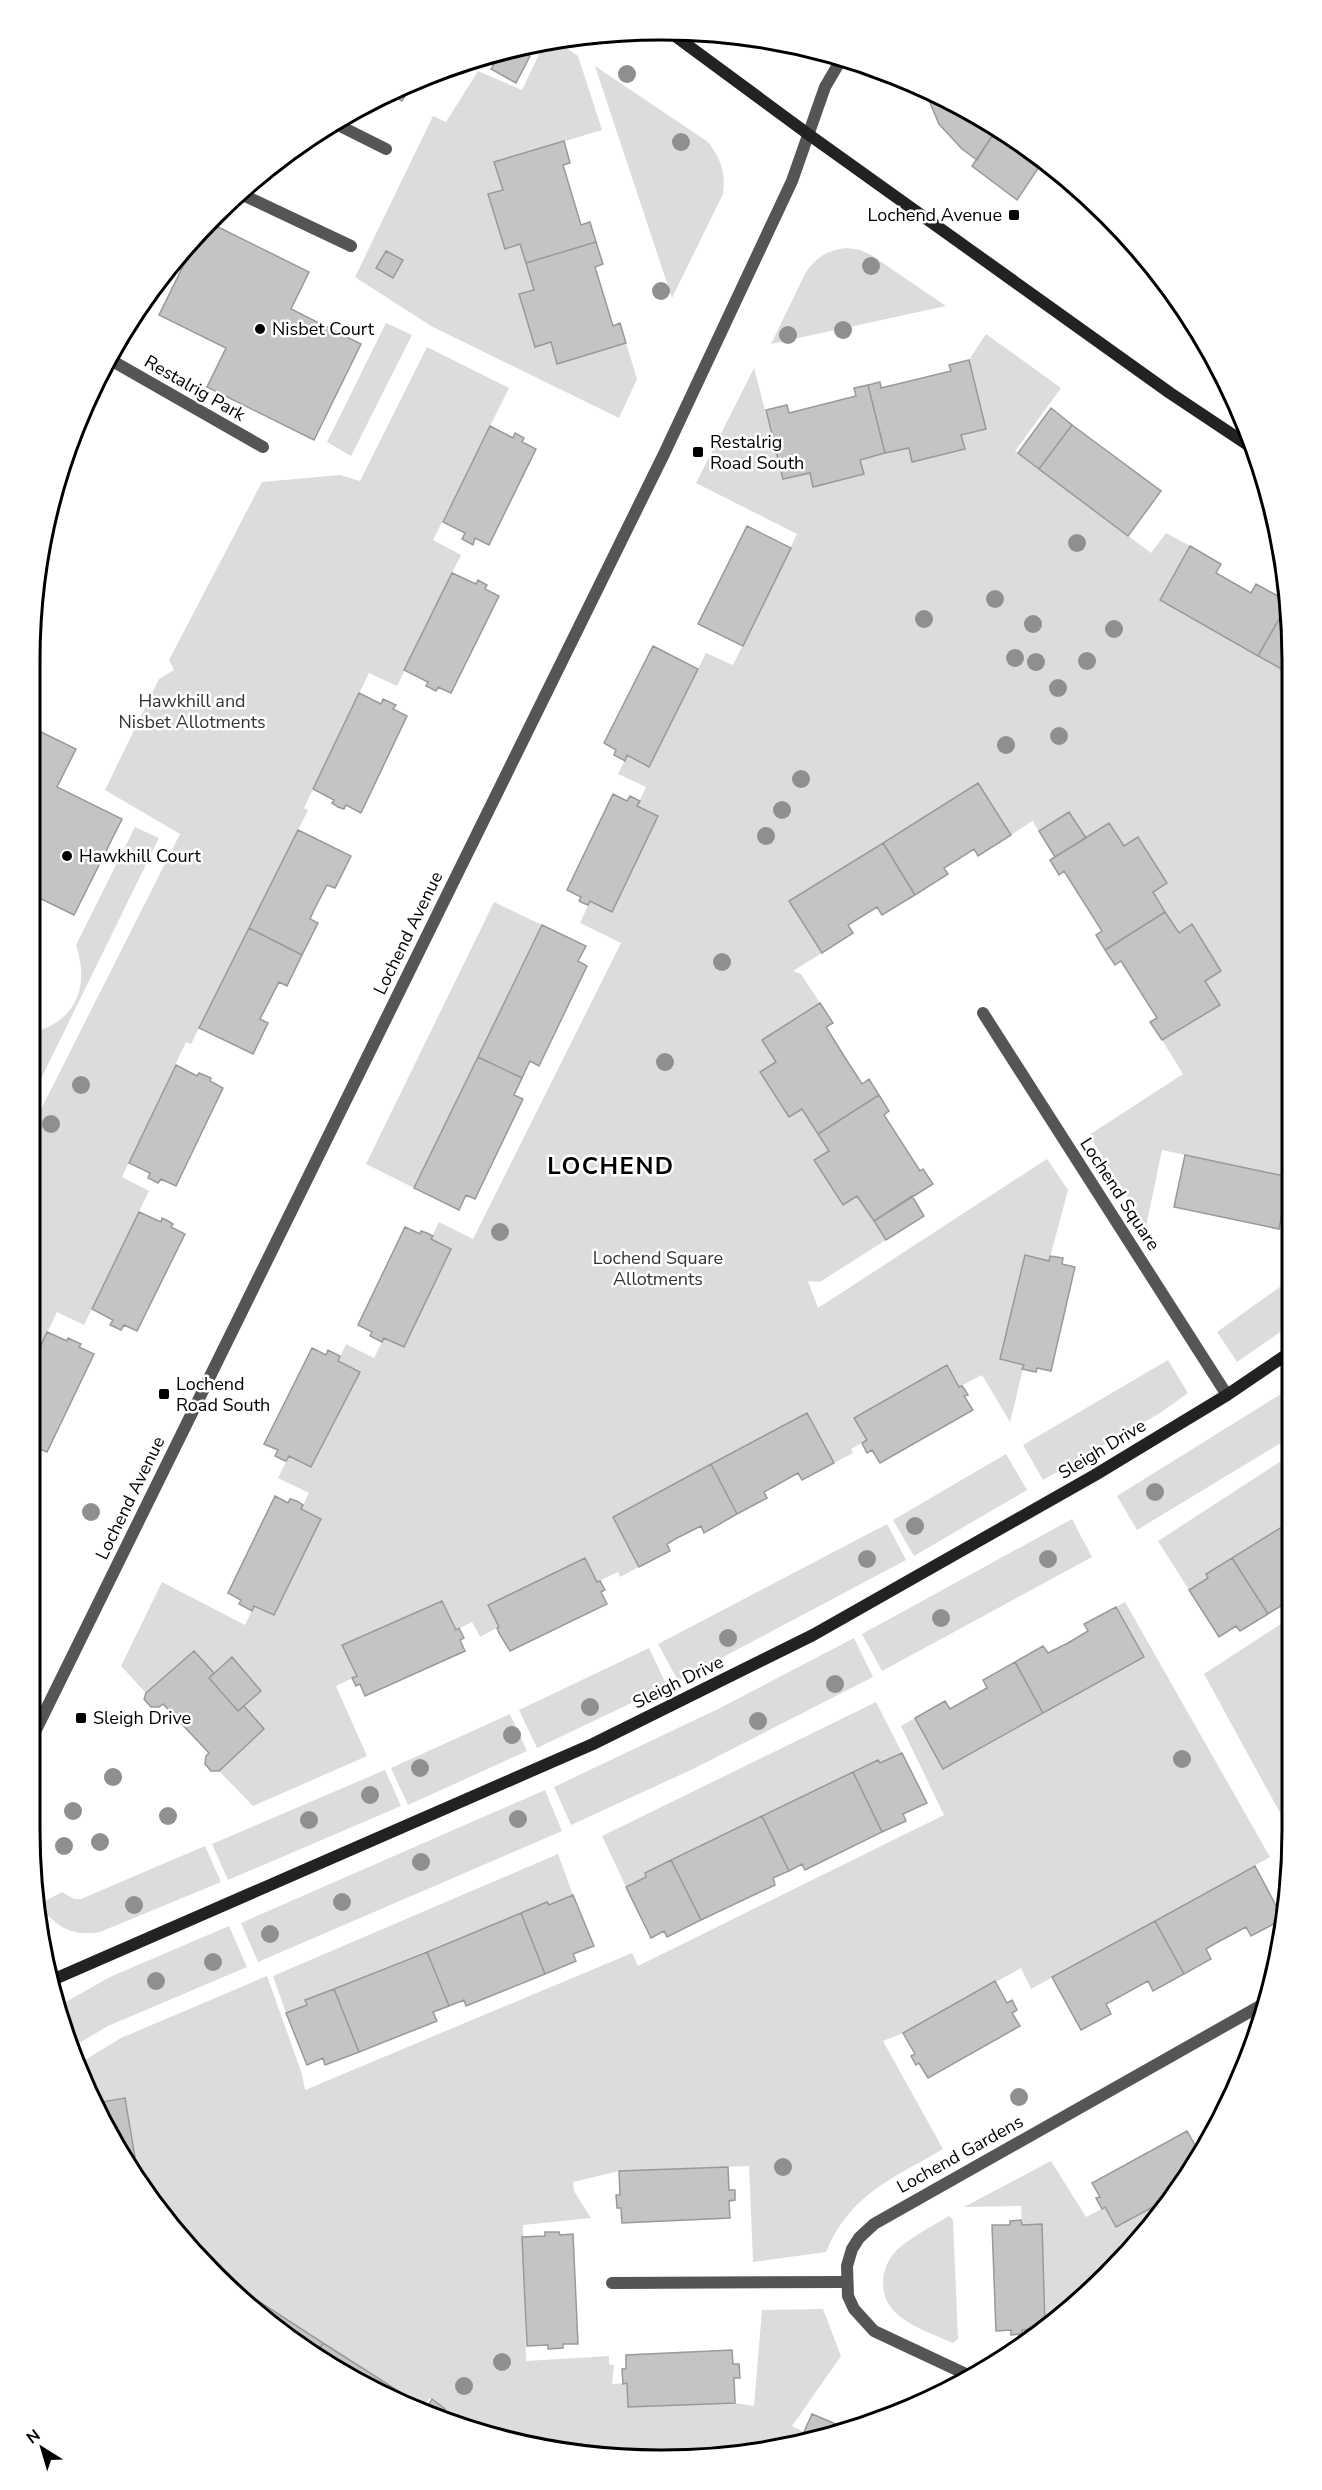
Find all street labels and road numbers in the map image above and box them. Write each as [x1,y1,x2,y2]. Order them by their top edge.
street label: Restalrig Park [140,349,251,427]
street label: Lochend Avenue [368,867,448,999]
street label: Lochend Square [1074,1133,1166,1255]
street label: Sleigh Drive [1054,1413,1150,1485]
street label: Lochend Avenue [90,1432,170,1564]
street label: Sleigh Drive [629,1650,727,1714]
street label: Lochend Gardens [892,2109,1028,2199]

